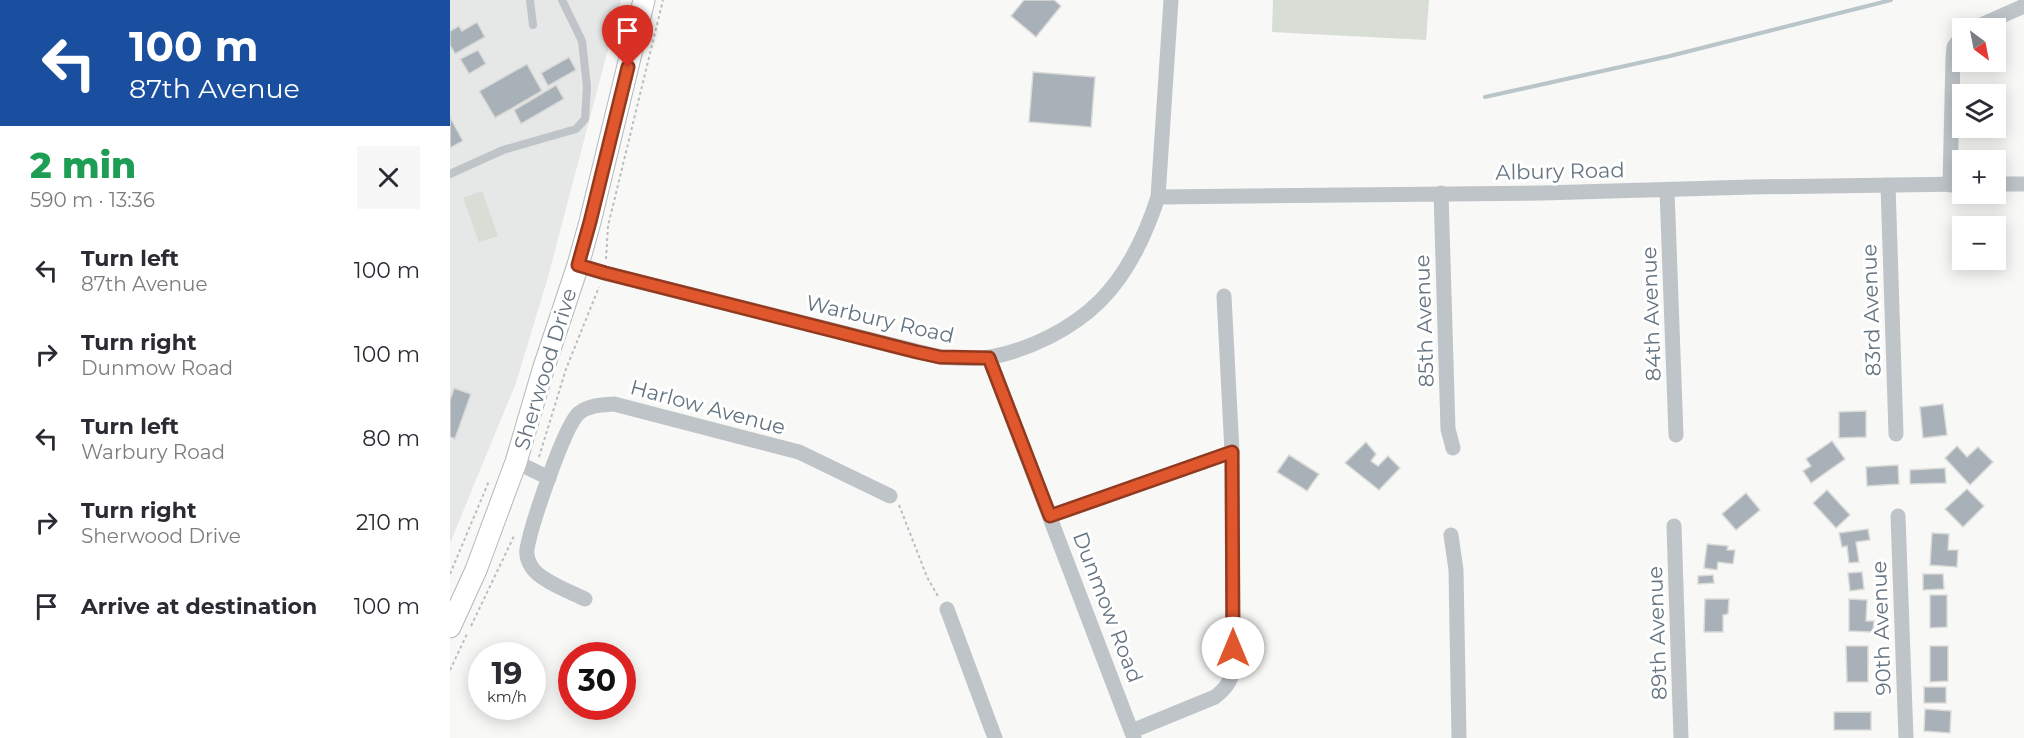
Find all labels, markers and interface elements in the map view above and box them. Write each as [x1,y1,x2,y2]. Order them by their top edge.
pin [602,5,653,67]
icon: arrive [611,14,644,47]
north arrow [1952,18,2006,72]
map controls [1952,18,2006,270]
text: 100 m [129,20,258,72]
icon: left [30,24,108,102]
text: 87th Avenue [129,72,300,105]
button: layers [1952,84,2006,138]
text: 2 min [30,143,136,187]
button: close [357,146,420,209]
button: + [1952,150,2006,204]
street label: Albury Road [1495,157,1625,185]
text: 590 m · 13:36 [30,188,155,212]
button: − [1952,216,2006,270]
street label: 83rd Avenue [1856,243,1886,377]
text: Turn left [81,245,179,272]
street label: 84th Avenue [1636,246,1666,382]
icon: left [30,254,63,287]
street label: 85th Avenue [1409,254,1439,388]
text: 100 m [354,257,420,284]
text: 87th Avenue [81,272,208,296]
street label: Sherwood Drive [509,285,581,453]
street label: Warbury Road [804,290,956,348]
text: Turn right [81,329,196,356]
icon: right [30,338,63,371]
text: 100 m [354,341,420,368]
text: Dunmow Road [81,356,233,380]
street label: Harlow Avenue [628,374,788,440]
text: Turn left [81,413,179,440]
icon: left [30,422,63,455]
text: 80 m [362,425,420,452]
text: Warbury Road [81,440,225,464]
text: Turn right [81,497,196,524]
icon: right [30,506,63,539]
text: 210 m [356,509,420,536]
text: Sherwood Drive [81,524,241,548]
street label: Dunmow Road [1068,528,1148,686]
street label: 90th Avenue [1866,560,1896,696]
street label: 89th Avenue [1642,566,1672,700]
icon: arrive [30,590,63,623]
text: Arrive at destination [81,593,317,620]
text: 100 m [354,593,420,620]
position arrow [1201,616,1265,680]
speed limit sign: 30 [558,642,636,720]
text: 19 [492,655,522,692]
text: km/h [487,687,527,706]

